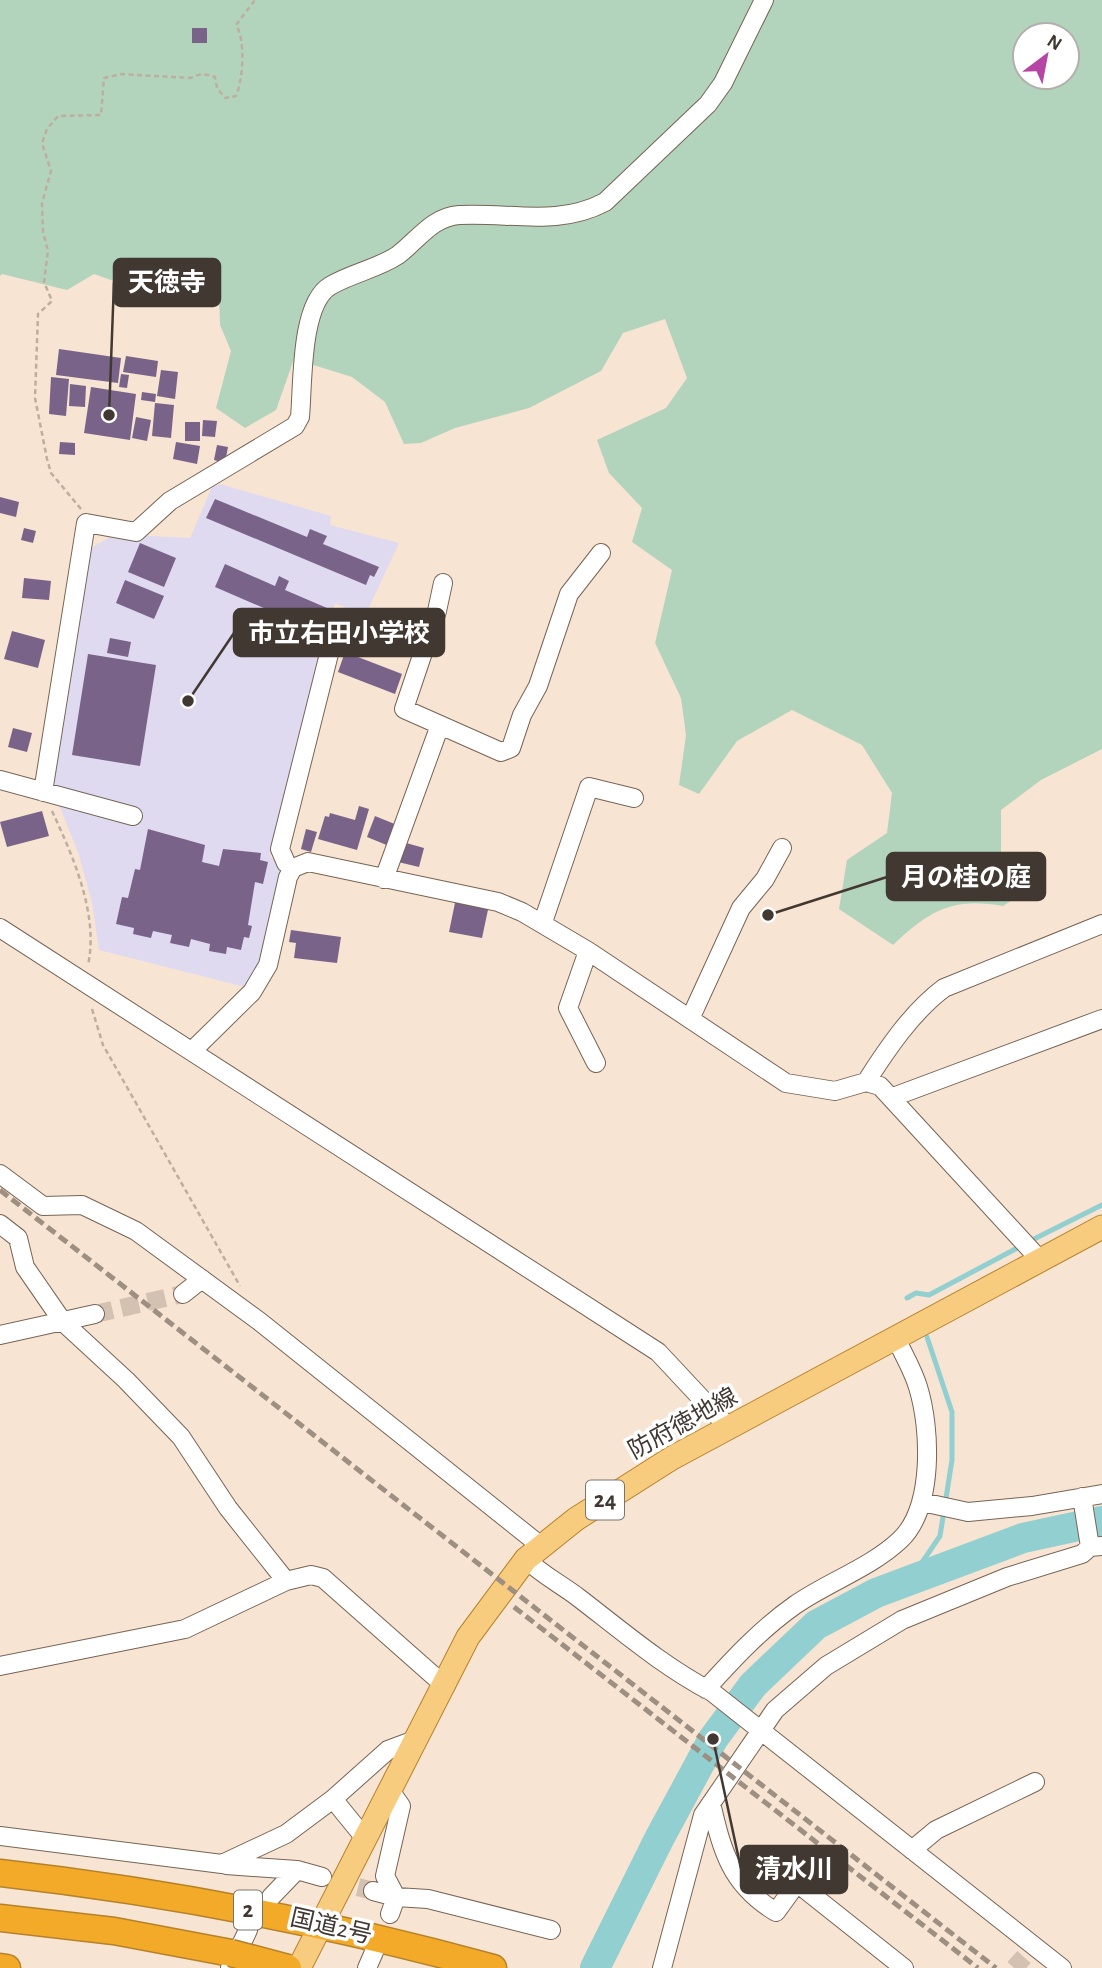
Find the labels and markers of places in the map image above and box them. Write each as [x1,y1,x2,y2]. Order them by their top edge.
callout: 天徳寺 [114,259,220,306]
callout: 市立右田小学校 [234,609,444,656]
callout: 月の桂の庭 [887,853,1045,900]
callout: 清水川 [741,1846,847,1893]

